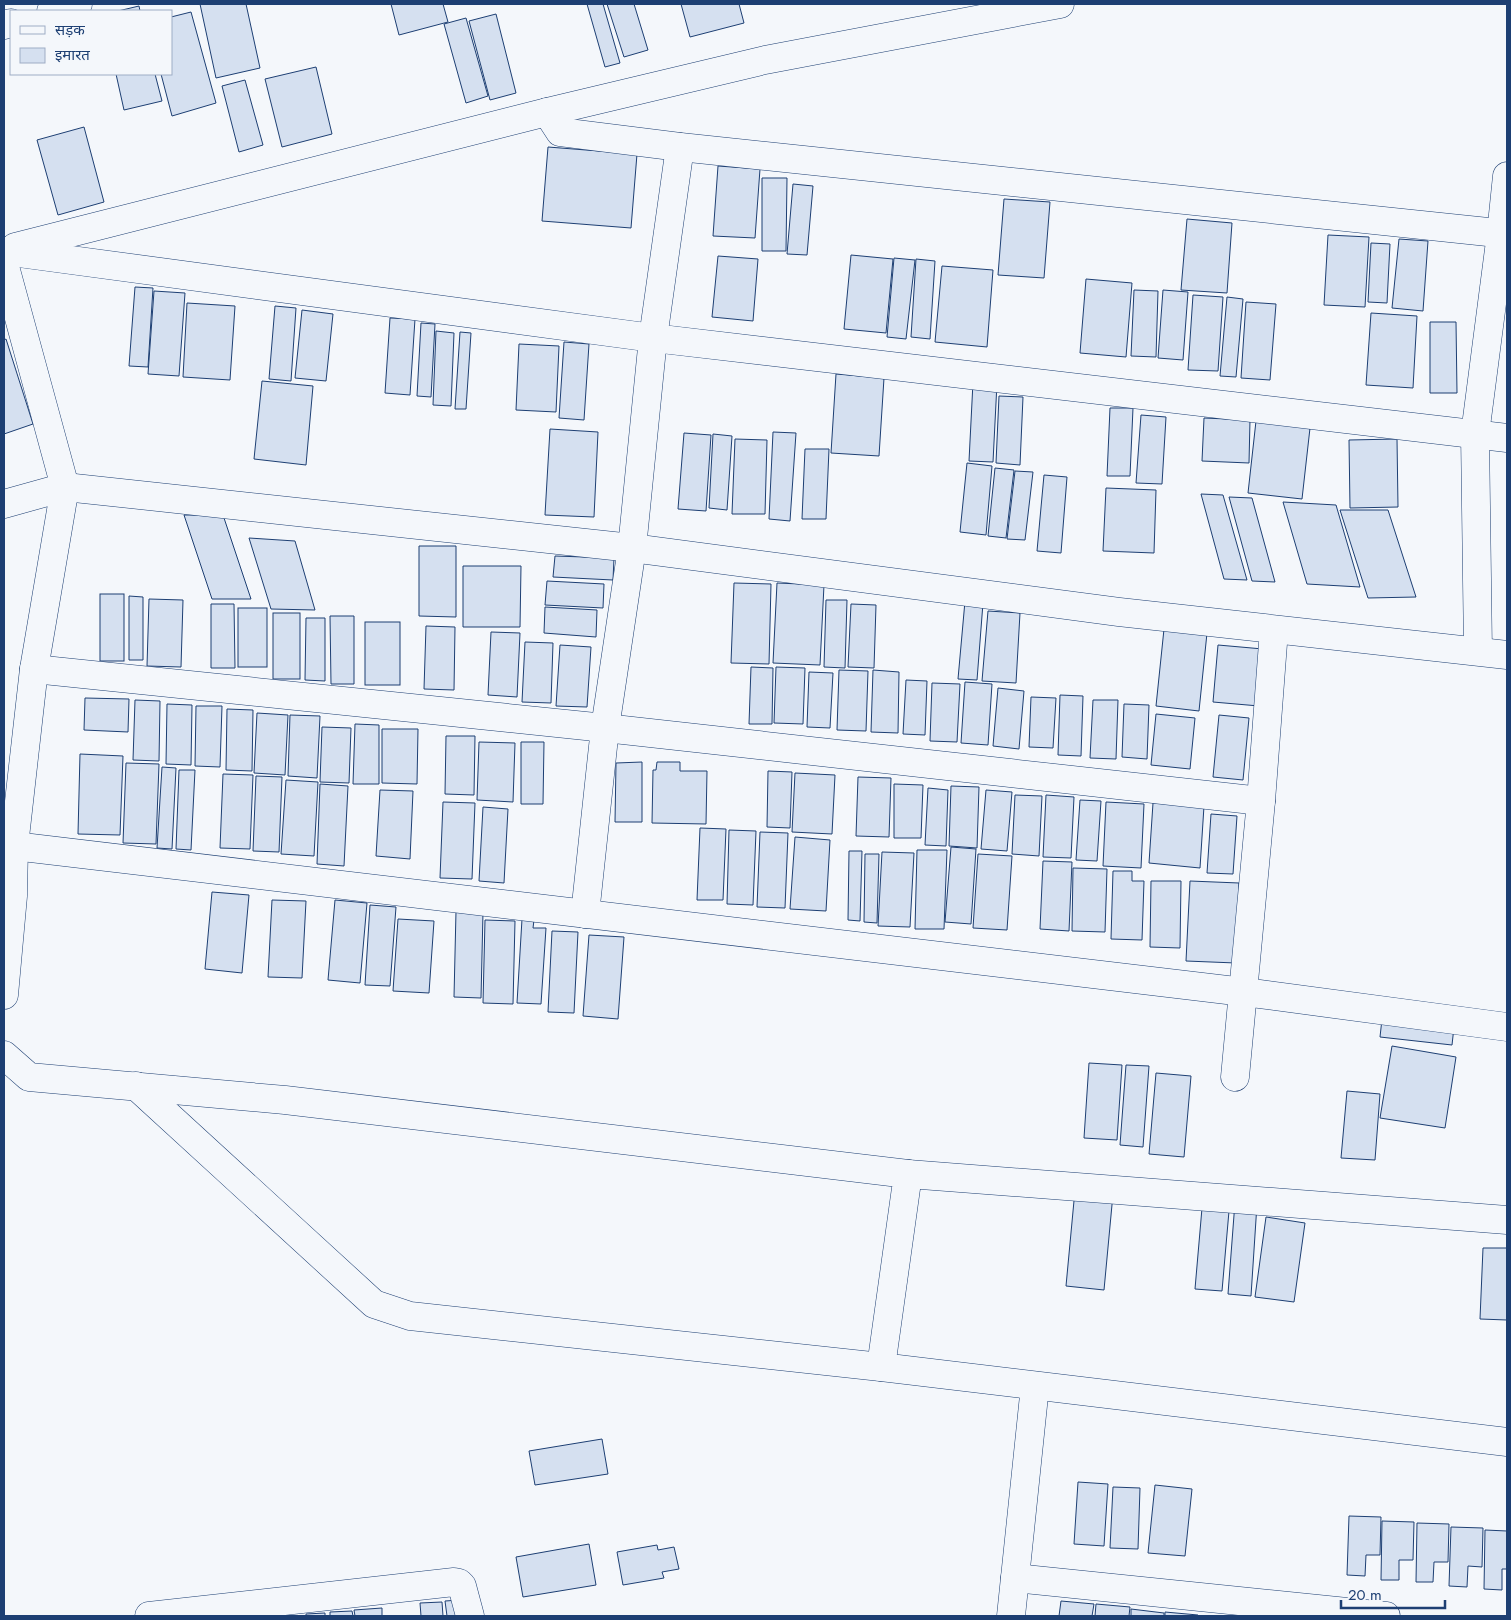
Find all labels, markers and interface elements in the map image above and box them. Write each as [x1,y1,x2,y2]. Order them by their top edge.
legend [10,10,172,75]
text: सड़क [55,19,85,41]
text: इमारत [55,44,90,66]
scale bar [1341,1578,1445,1610]
text: 20 m [1348,1584,1382,1606]

